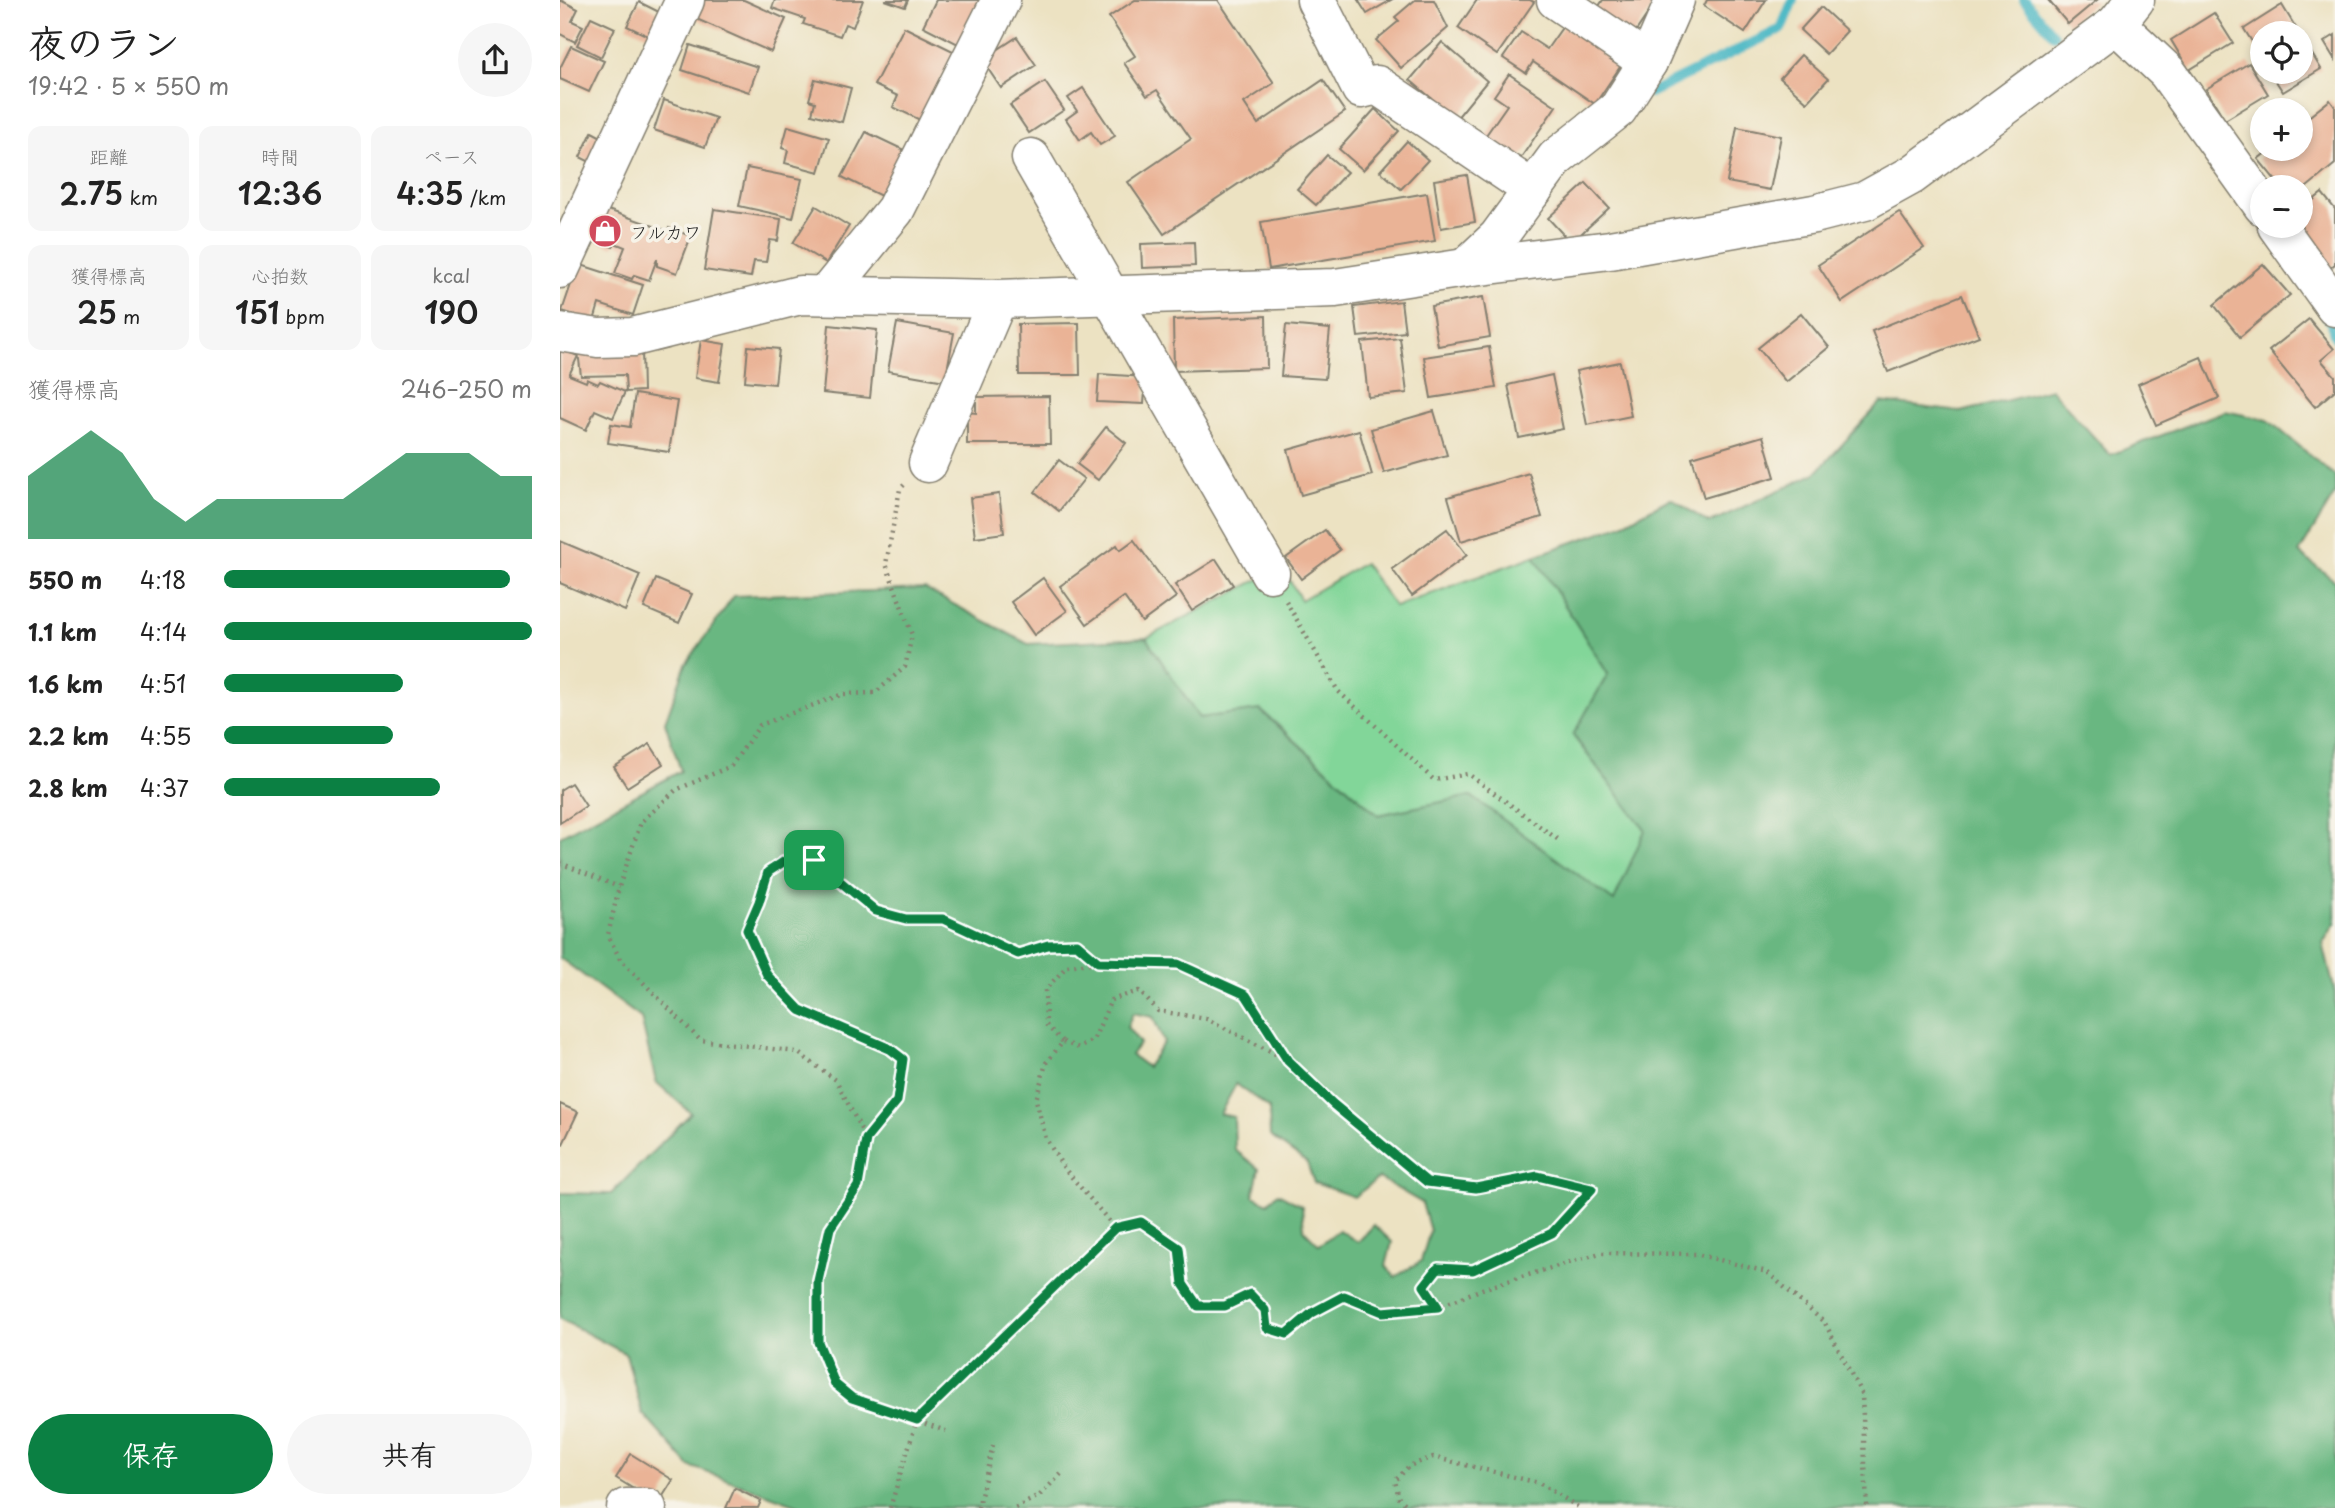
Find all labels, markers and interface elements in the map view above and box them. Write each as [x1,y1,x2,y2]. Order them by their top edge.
text: 夜のラン [28,13,180,70]
map controls [2250,21,2313,238]
button: locate [2250,21,2313,84]
button: share [458,23,532,97]
text: 19:42 · 5 × 550 m [28,68,229,103]
button: + [2250,98,2313,161]
text: 距離 [90,142,128,170]
text: 時間 [261,142,299,170]
text: ペース [423,142,479,170]
text: 2.75 [59,170,123,215]
text: 12:36 [238,170,322,215]
text: 4:35 [396,170,464,215]
button: − [2250,175,2313,238]
text: km [123,183,158,211]
text: /km [464,183,506,211]
shop icon: フルカワ [586,212,624,250]
place label: フルカワ [630,218,701,245]
text: 獲得標高 [71,261,147,289]
text: 心拍数 [251,261,309,289]
text: kcal [432,261,470,289]
text: 25 [77,289,117,334]
text: 151 [235,289,279,334]
text: 190 [424,289,478,334]
text: m [117,302,140,330]
text: bpm [279,302,325,330]
text: 獲得標高 [28,371,120,406]
text: 246–250 m [401,371,532,406]
text: 550 m [28,562,102,597]
text: 4:18 [140,562,186,597]
text: 1.1 km [28,614,97,649]
text: 4:14 [140,614,187,649]
text: 1.6 km [28,666,103,701]
text: 4:51 [140,666,186,701]
text: 2.2 km [28,718,109,753]
text: 4:55 [140,718,191,753]
text: 2.8 km [28,770,108,805]
text: 4:37 [140,770,189,805]
pin [784,830,844,890]
icon: arrive [795,841,833,879]
button: 保存 [28,1414,273,1494]
button: 共有 [287,1414,532,1494]

